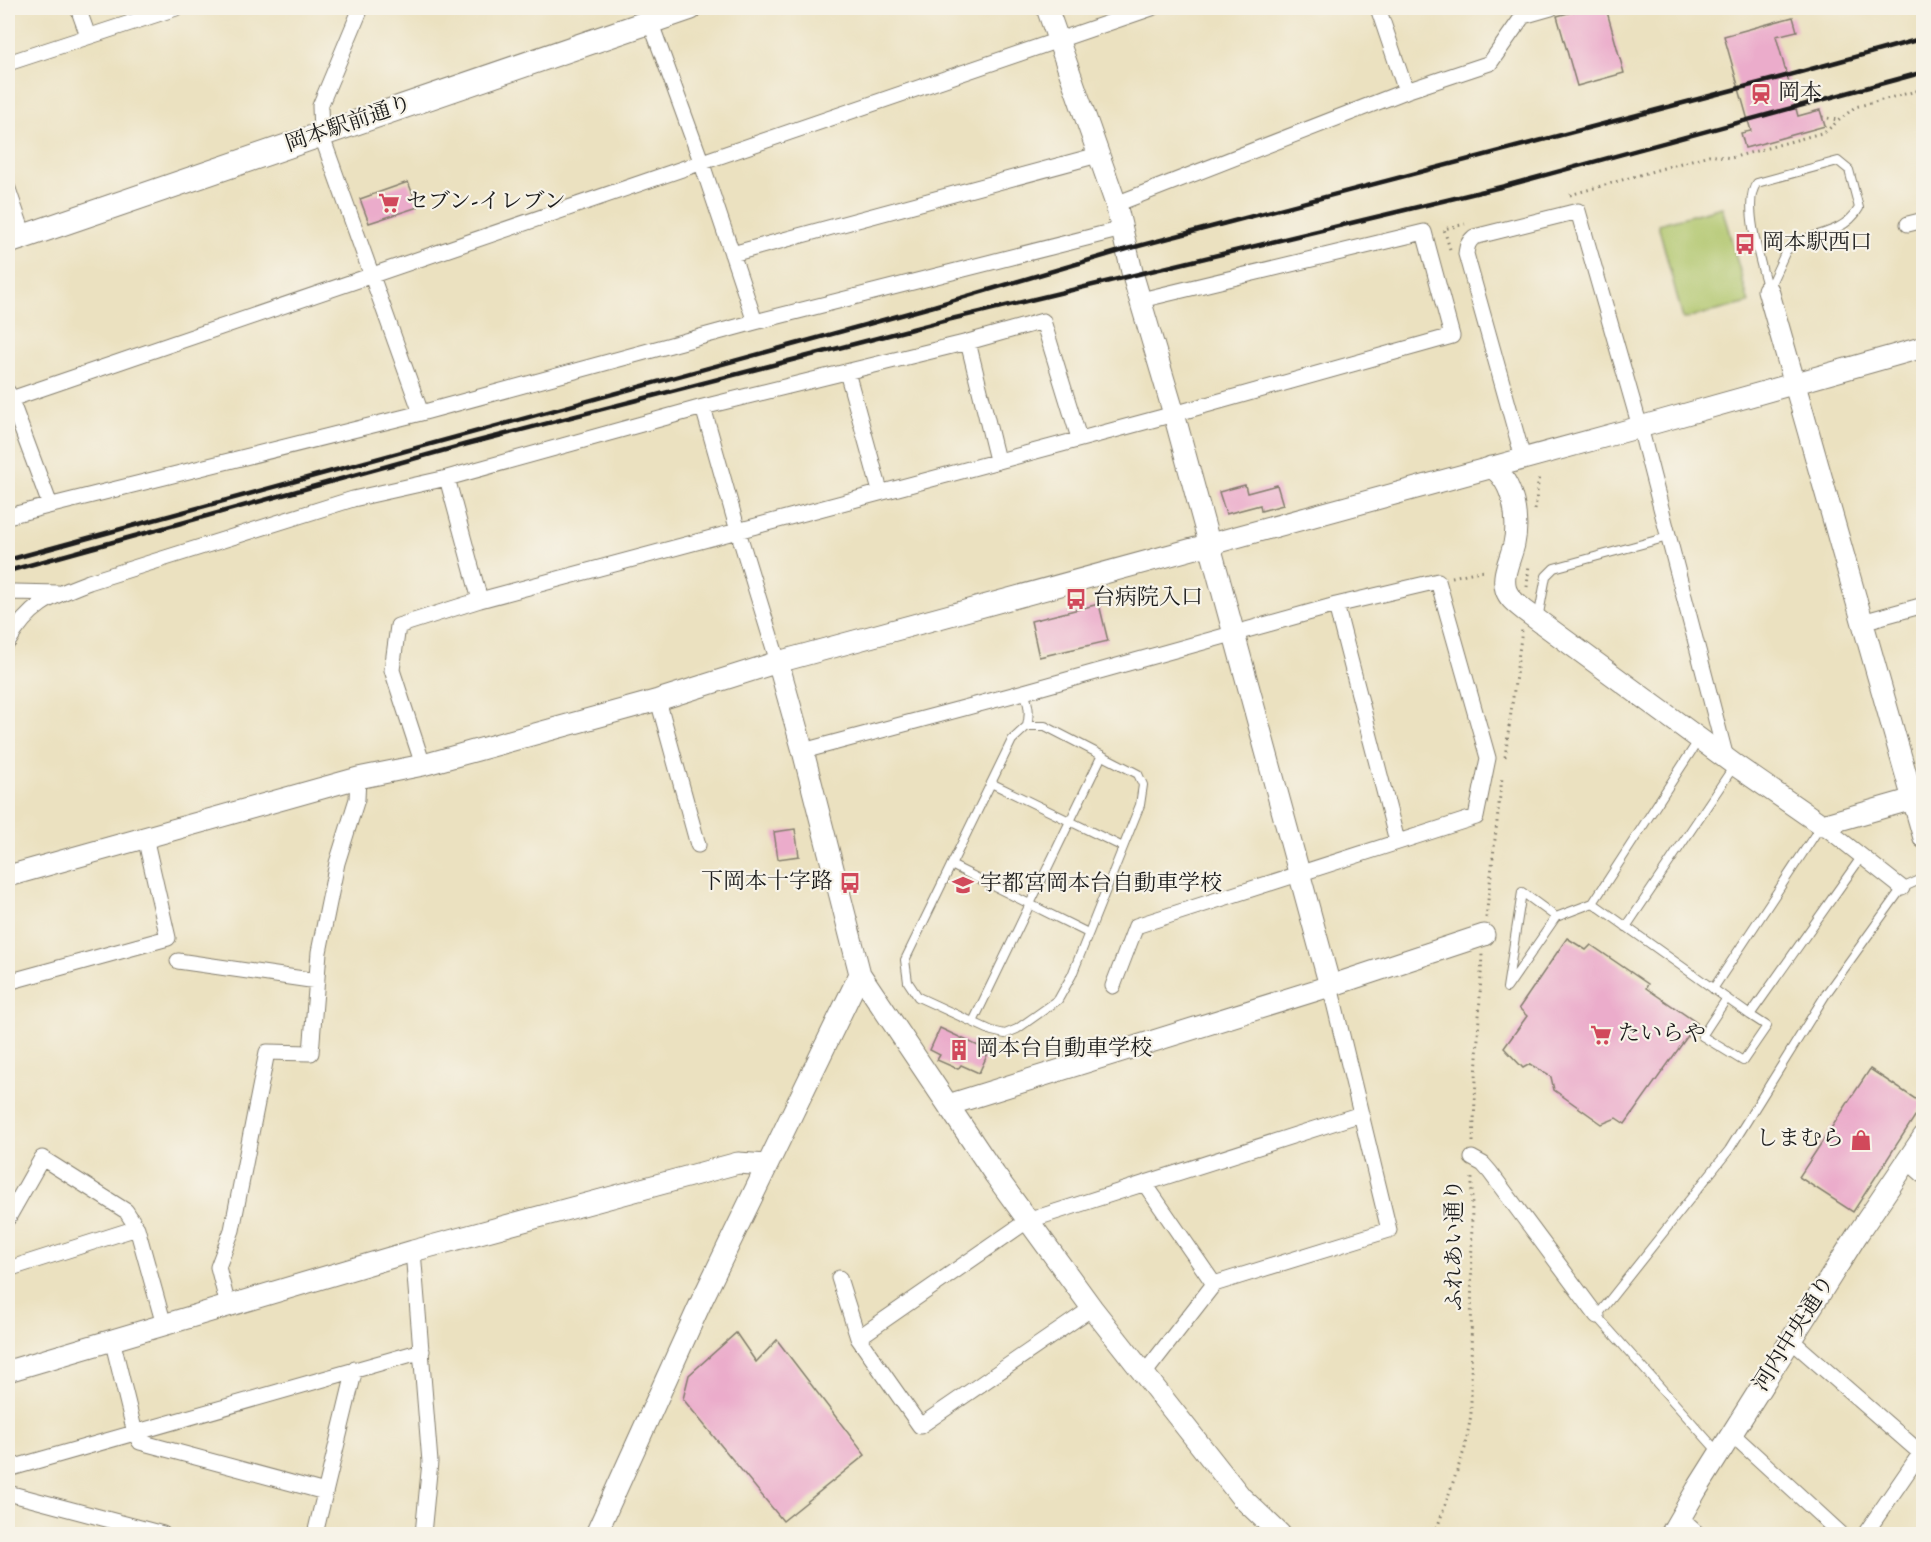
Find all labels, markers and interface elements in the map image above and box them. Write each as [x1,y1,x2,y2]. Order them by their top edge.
place label: 岡本 [1778,78,1822,110]
station icon: 岡本 [1749,82,1773,106]
street label: 岡本駅前通り [281,88,417,162]
place label: セブン-イレブン [406,187,566,219]
supermarket icon: セブン-イレブン [377,191,401,215]
place label: 岡本駅西口 [1762,228,1872,260]
bus stop icon: 岡本駅西口 [1733,232,1757,256]
place label: 台病院入口 [1093,583,1203,615]
bus stop icon: 台病院入口 [1064,587,1088,611]
place label: 下岡本十字路 [701,867,833,899]
place label: 宇都宮岡本台自動車学校 [980,869,1222,901]
bus stop icon: 下岡本十字路 [838,871,862,895]
school or university icon: 宇都宮岡本台自動車学校 [951,873,975,897]
place label: たいらや [1618,1019,1706,1051]
supermarket icon: たいらや [1589,1023,1613,1047]
place label: 岡本台自動車学校 [976,1034,1152,1066]
building icon: 岡本台自動車学校 [947,1038,971,1062]
place label: しまむら [1756,1124,1844,1156]
shop icon: しまむら [1849,1128,1873,1152]
street label: ふれあい通り [1440,1179,1472,1311]
street label: 河内中央通り [1746,1270,1844,1398]

